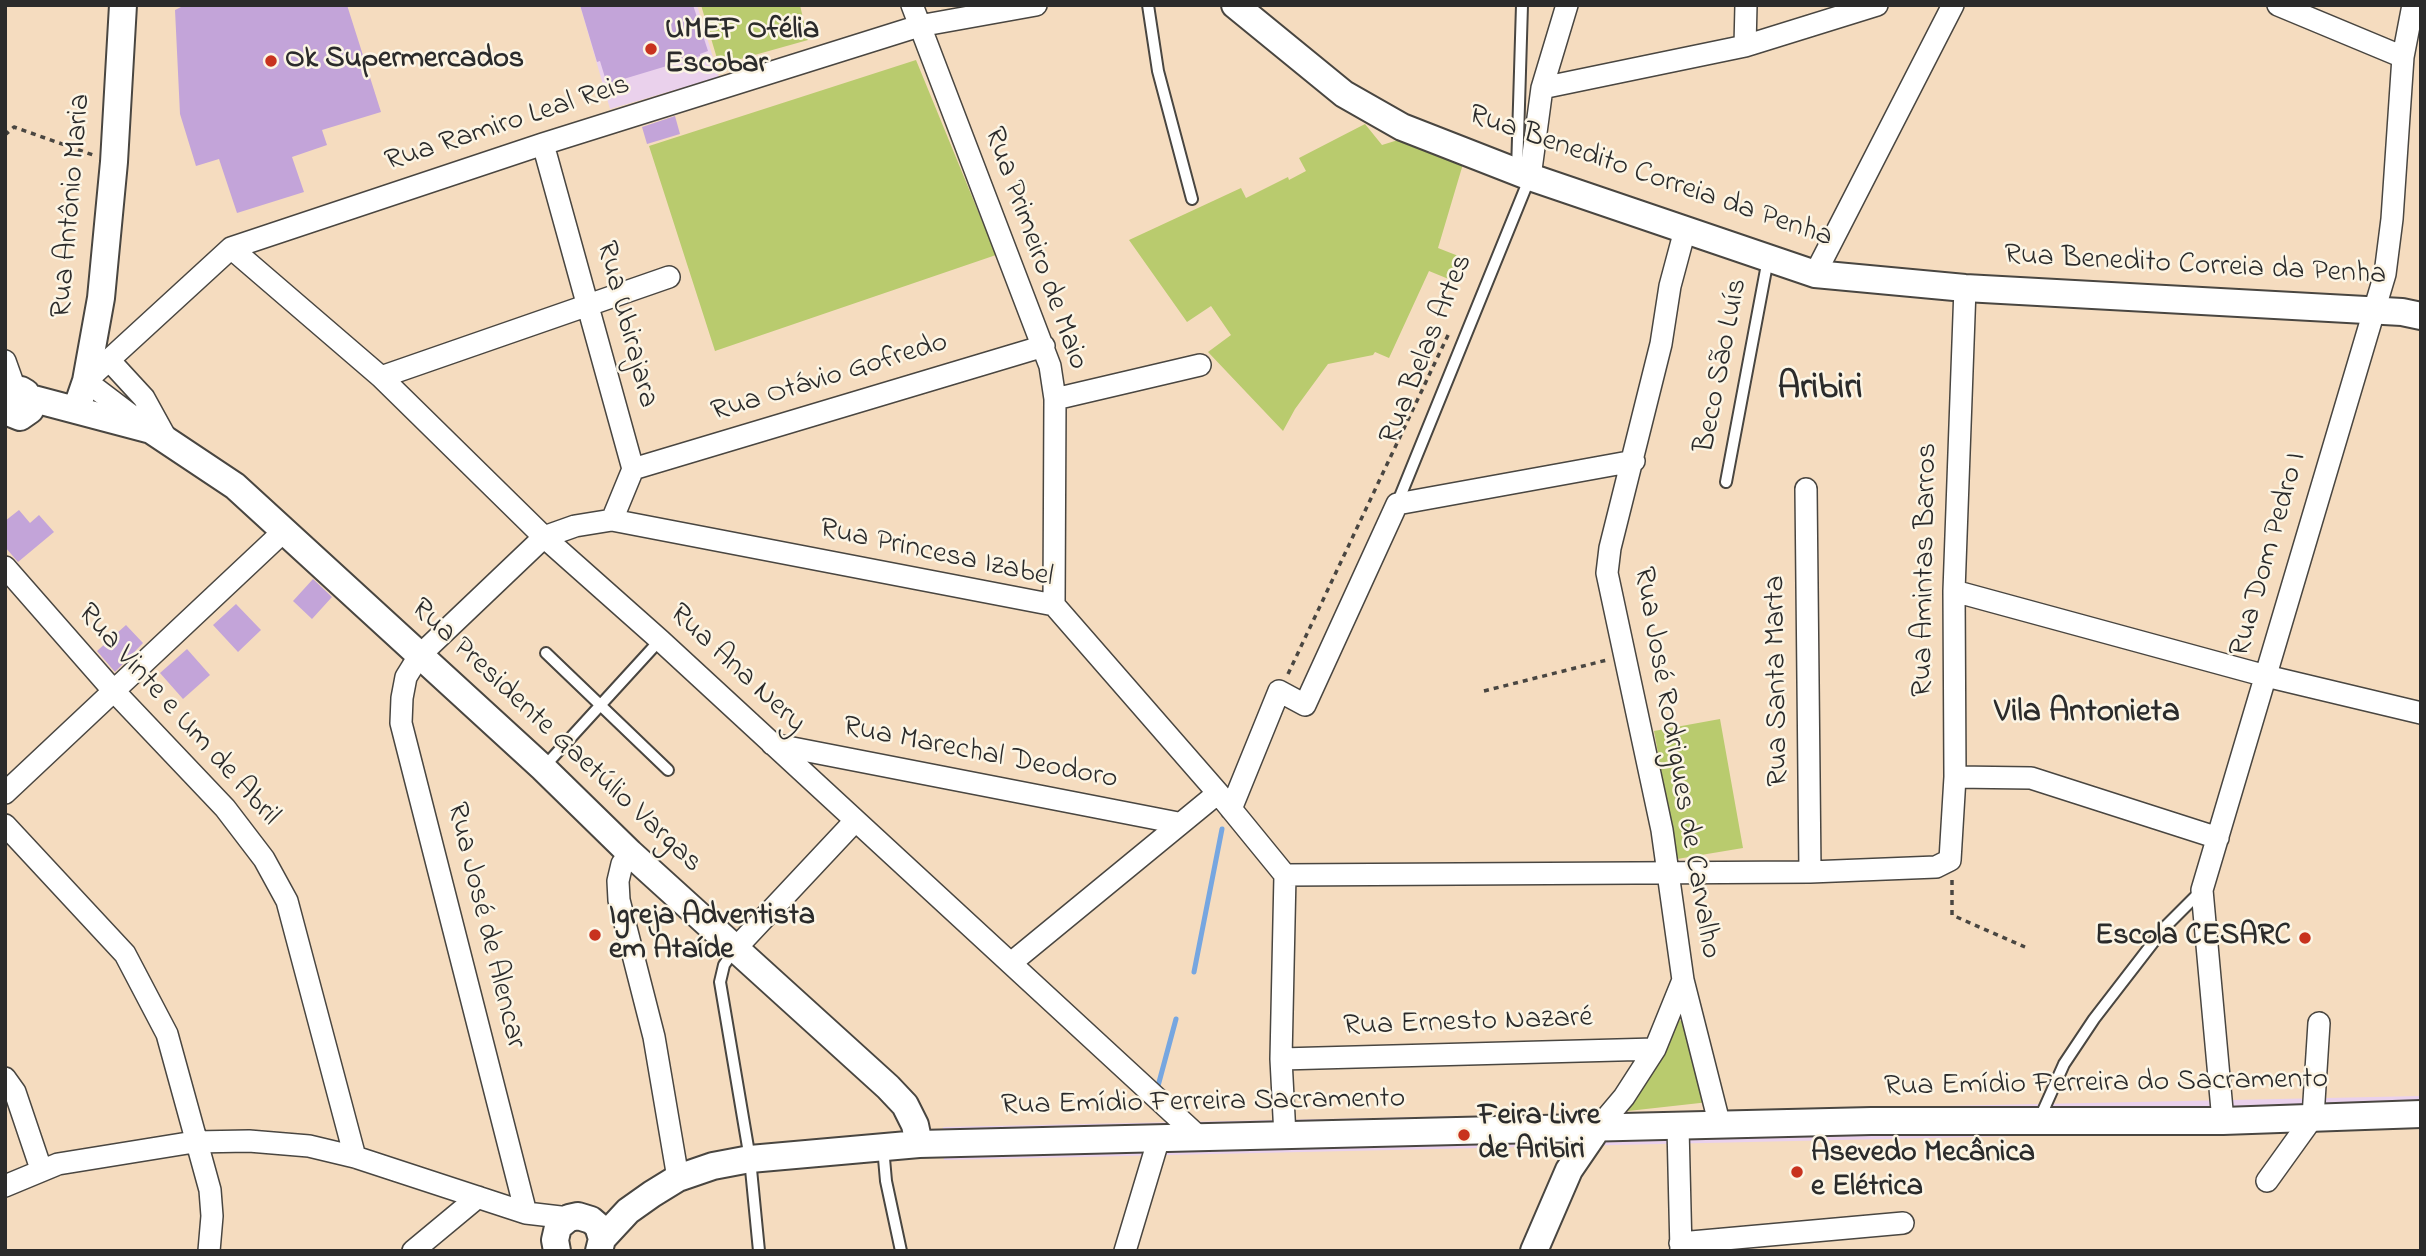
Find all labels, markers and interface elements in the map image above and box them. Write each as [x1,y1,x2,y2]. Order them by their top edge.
place label: UMEF Ofélia Escobar [665,14,819,84]
marker: UMEF Ofélia Escobar [643,41,659,57]
place label: Ok Supermercados [285,43,524,79]
marker: Ok Supermercados [263,53,279,69]
street label: Rua Ramiro Leal Reis [381,68,635,182]
street label: Rua Antônio Maria [45,92,101,320]
street label: Rua Benedito Correia da Penha [1463,99,1837,257]
street label: Rua Primeiro de Maio [973,123,1095,375]
street label: Rua Ubirajara [586,238,664,412]
street label: Rua Benedito Correia da Penha [2003,239,2387,295]
street label: Rua Belas Artes [1374,250,1482,450]
street label: Beco São Luís [1688,276,1758,456]
street label: Rua Otávio Gofredo [708,326,952,432]
district label: Aribiri [1777,369,1863,413]
street label: Rua Amintas Barros [1907,443,1947,697]
street label: Rua Dom Pedro I [2224,449,2316,661]
street label: Rua Princesa Izabel [816,513,1056,597]
street label: Rua José Rodrigues de Carvalho [1623,564,1727,962]
street label: Rua Santa Marta [1759,575,1799,787]
street label: Rua Presidente Gaetúlio Vargas [402,592,708,882]
street label: Rua Vinte e Um de Abril [68,597,286,835]
street label: Rua Ana Nery [660,598,812,742]
district label: Vila Antonieta [1994,695,2180,735]
street label: Rua Marechal Deodoro [840,711,1120,799]
street label: Rua José de Alencar [436,799,532,1053]
place label: Igreja Adventista em Ataíde [609,900,815,970]
place label: Escola CESARC [2095,920,2291,956]
marker: Igreja Adventista em Ataíde [587,927,603,943]
marker: Escola CESARC [2297,930,2313,946]
street label: Rua Ernesto Nazaré [1343,1002,1593,1046]
street label: Rua Emídio Ferreira do Sacramento [1884,1063,2328,1107]
street label: Rua Emídio Ferreira Sacramento [1001,1082,1405,1126]
place label: Feira Livre de Aribiri [1478,1100,1600,1170]
marker: Feira Livre de Aribiri [1456,1127,1472,1143]
place label: Asevedo Mecânica e Elétrica [1811,1137,2035,1208]
marker: Asevedo Mecânica e Elétrica [1789,1164,1805,1180]

